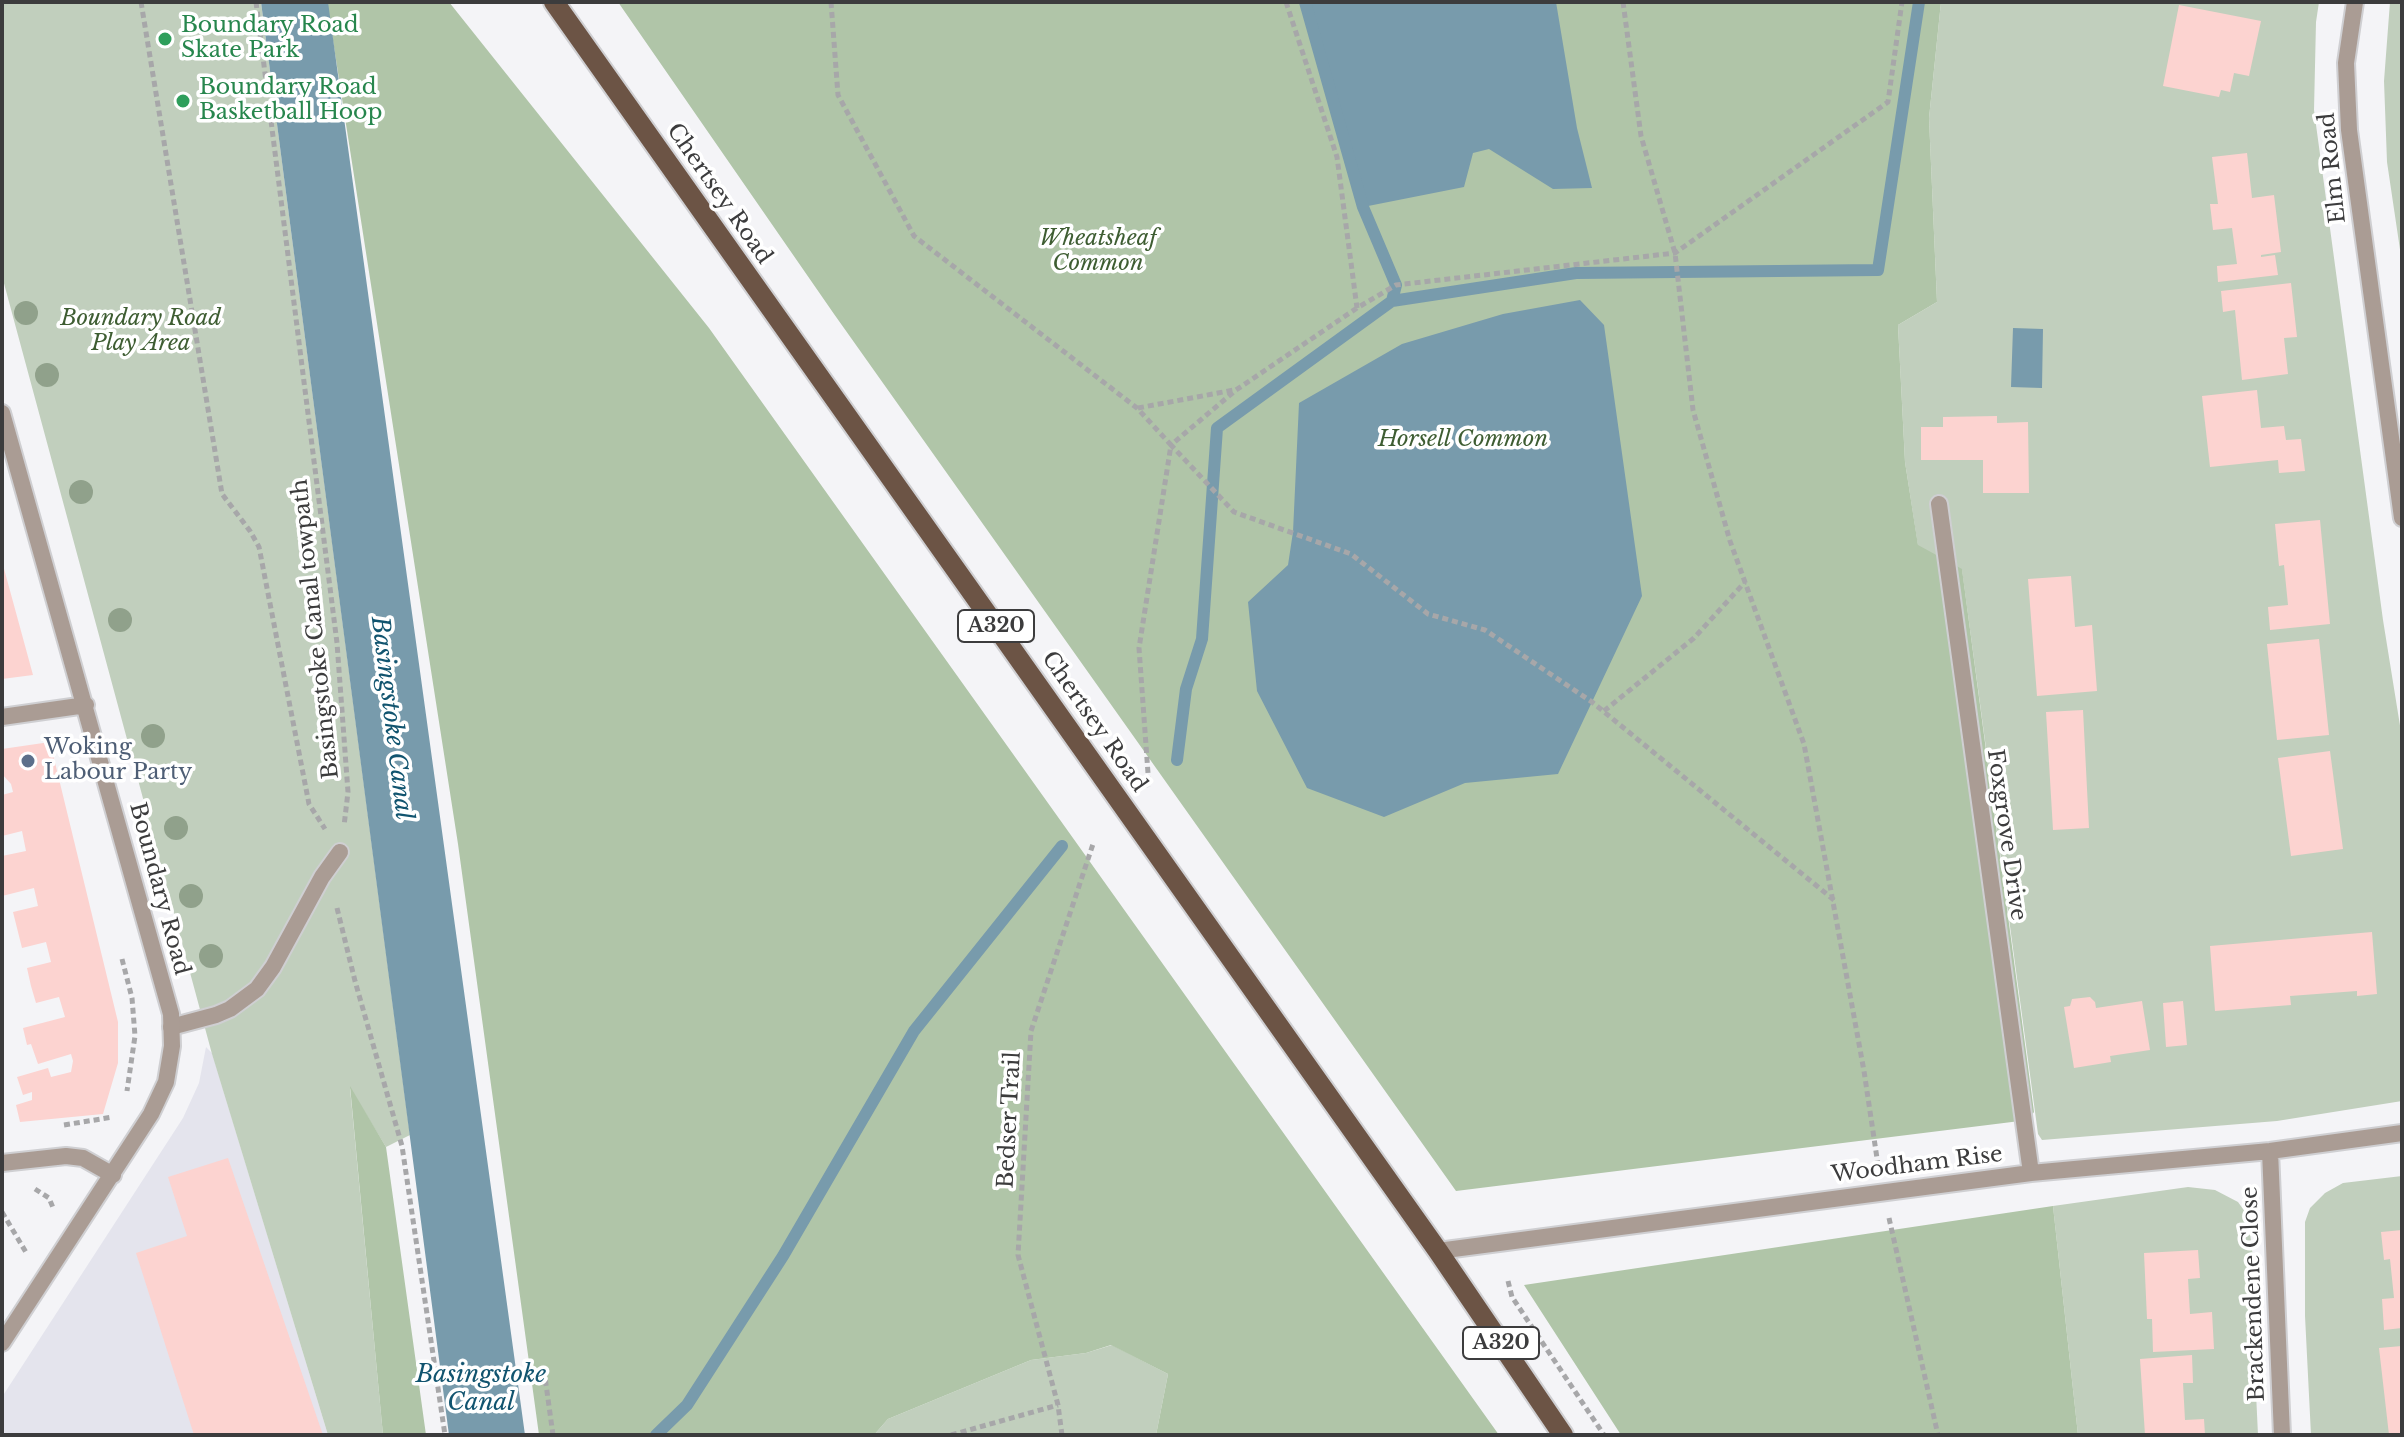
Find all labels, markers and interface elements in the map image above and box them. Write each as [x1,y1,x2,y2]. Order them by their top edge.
place label: Boundary Road Skate Park [181,13,359,64]
marker: Boundary Road Skate Park [156,30,174,48]
place label: Boundary Road Basketball Hoop [199,75,382,126]
marker: Boundary Road Basketball Hoop [174,92,192,110]
street label: Elm Road [2314,111,2352,225]
street label: Chertsey Road [661,119,777,269]
park label: Wheatsheaf Common [1039,226,1157,278]
park label: Boundary Road Play Area [60,306,222,358]
park label: Horsell Common [1378,427,1548,453]
street label: Basingstoke Canal towpath [287,478,345,780]
road number: A320 [958,610,1034,642]
water label: Basingstoke Canal [364,615,418,821]
street label: Chertsey Road [1036,647,1152,797]
place label: Woking Labour Party [44,735,192,786]
street label: Foxgrove Drive [1981,747,2031,923]
marker: Woking Labour Party [19,752,37,770]
street label: Boundary Road [123,800,195,978]
street label: Bedser Trail [993,1051,1027,1189]
street label: Woodham Rise [1830,1141,2004,1189]
street label: Brackendene Close [2237,1186,2271,1402]
road number: A320 [1463,1327,1539,1359]
water label: Basingstoke Canal [416,1361,546,1417]

